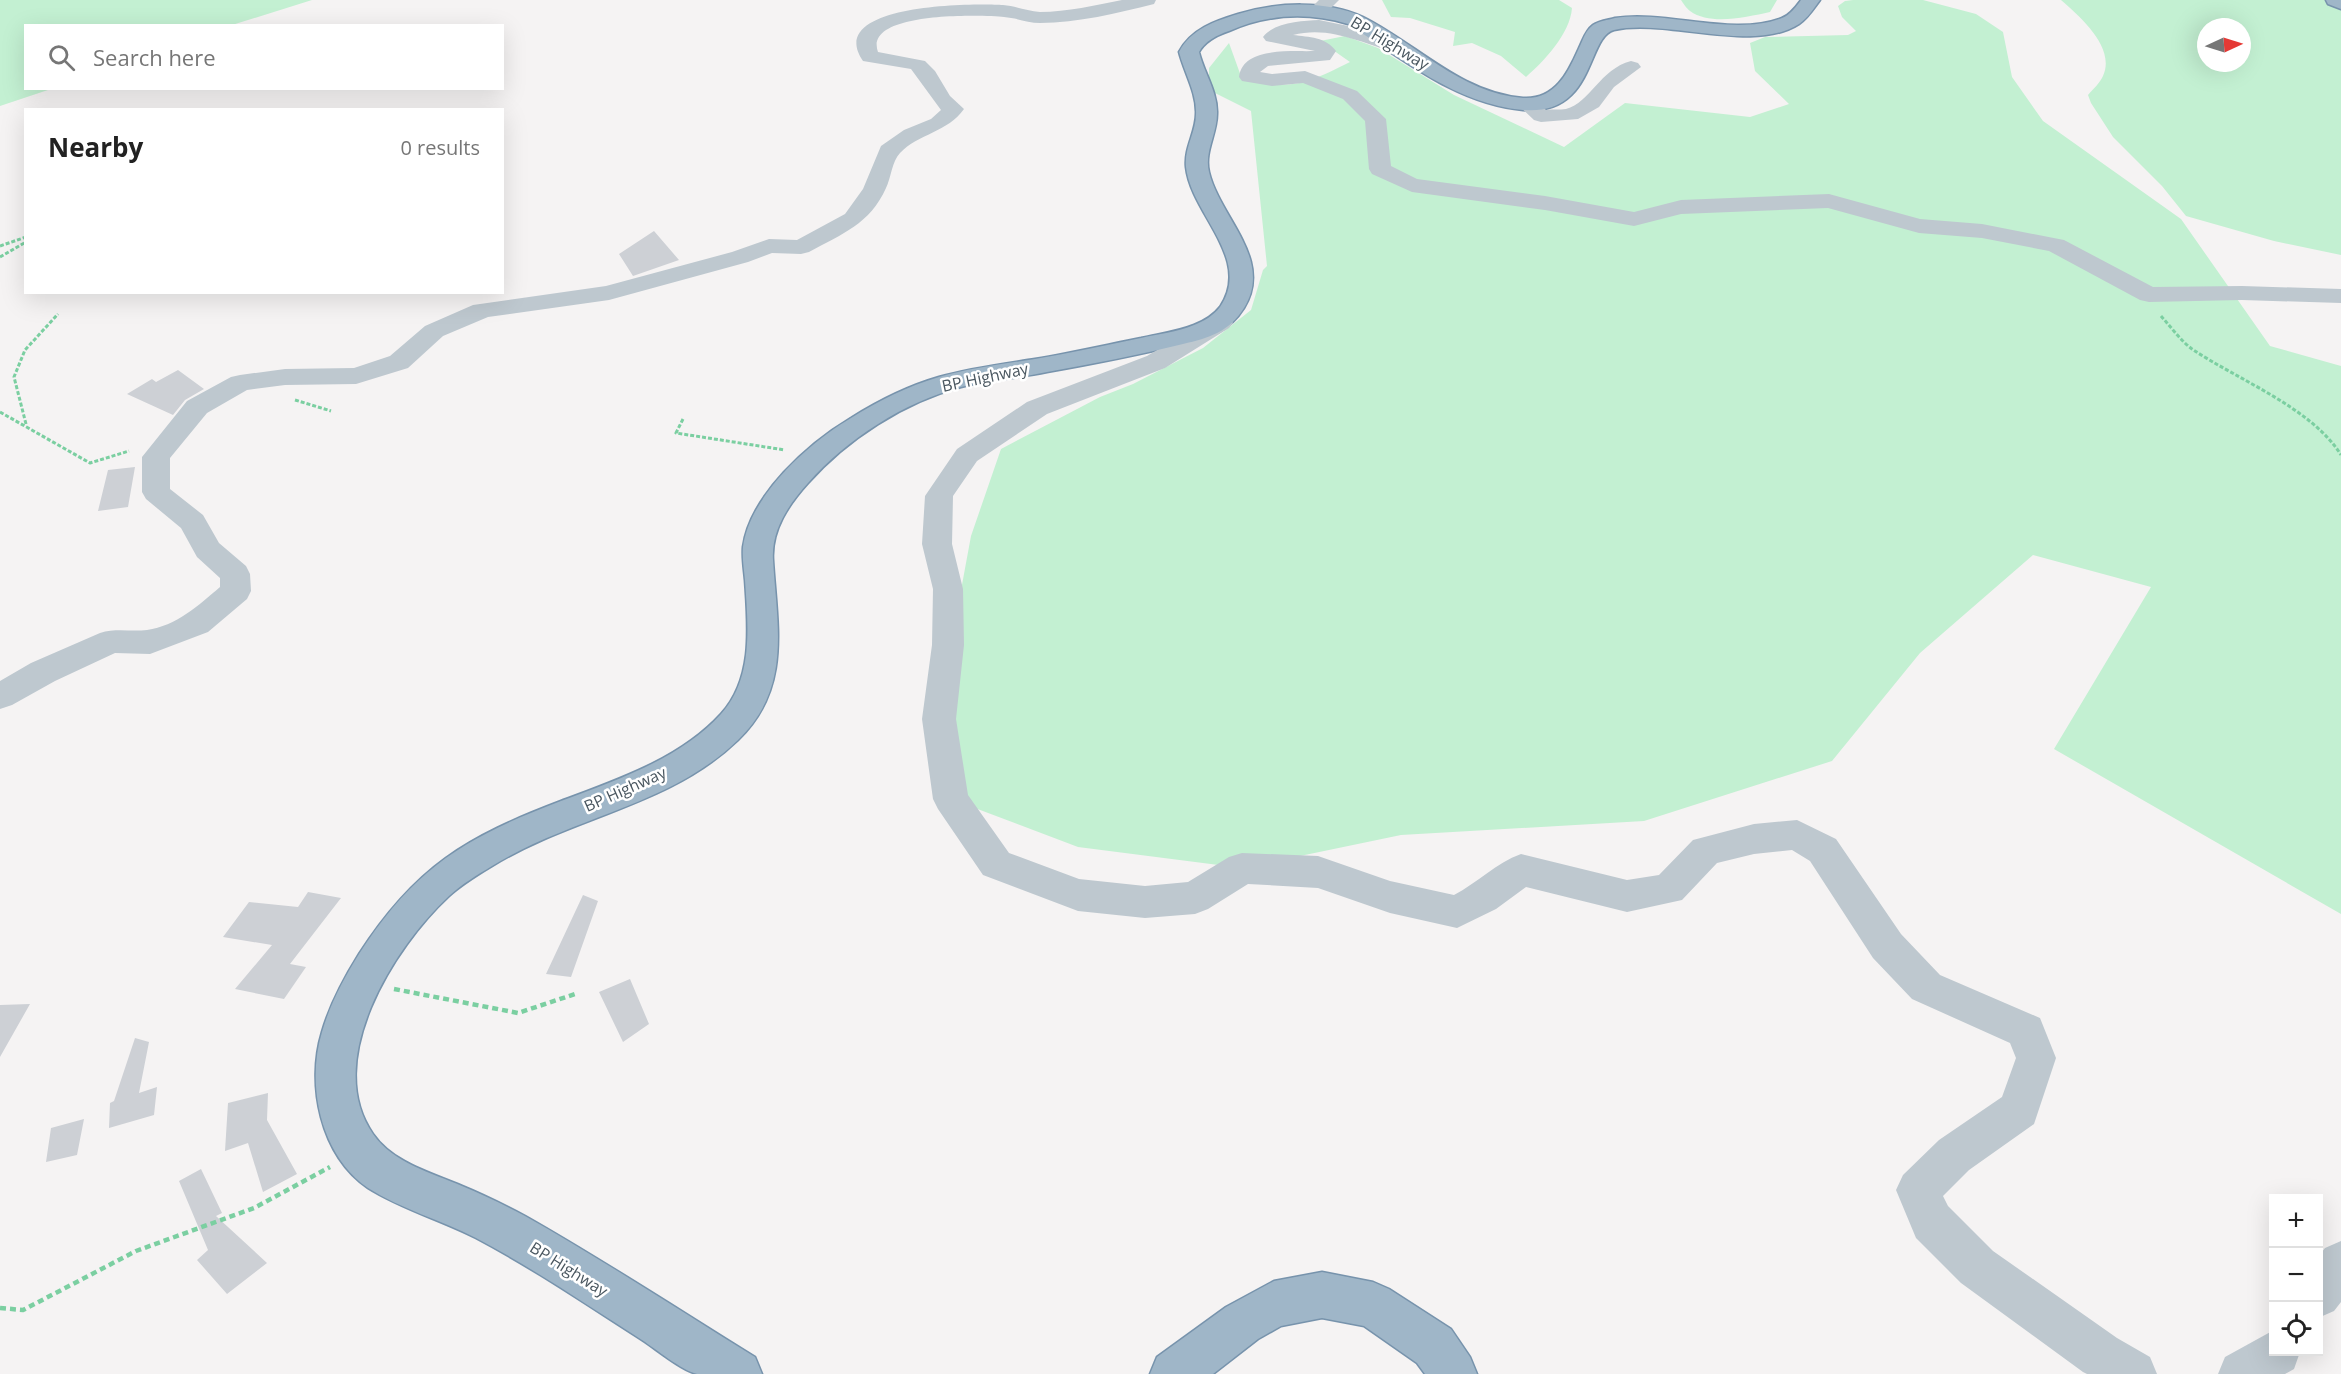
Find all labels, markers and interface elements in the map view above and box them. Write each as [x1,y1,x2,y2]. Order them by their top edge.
street label: BP Highway [1347,11,1434,76]
north arrow [2197,18,2251,72]
search box [24,24,504,90]
icon: search [45,41,78,74]
text: Search here [93,42,216,72]
text: Nearby [48,129,143,165]
text: 0 results [400,134,480,161]
street label: BP Highway [940,357,1031,397]
street label: BP Highway [580,761,670,817]
map controls [2269,1194,2323,1356]
button: + [2269,1194,2323,1248]
street label: BP Highway [526,1236,613,1302]
button: − [2269,1248,2323,1302]
button: locate [2269,1302,2323,1356]

